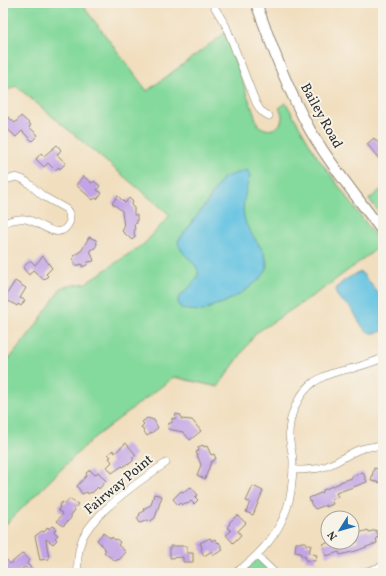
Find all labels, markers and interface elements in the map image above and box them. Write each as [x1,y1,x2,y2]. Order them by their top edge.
street label: Bailey Road [295,80,347,152]
street label: Fairway Point [81,451,157,519]
north arrow [320,510,360,550]
text: N [325,527,342,543]

